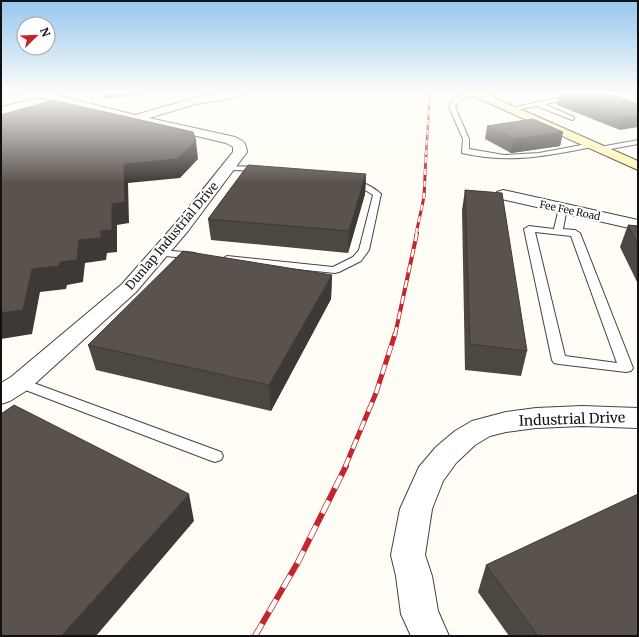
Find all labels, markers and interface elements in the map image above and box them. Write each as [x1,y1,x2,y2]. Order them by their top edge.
north arrow [16,16,56,56]
text: N [37,25,53,39]
street label: Dunlap Industrial Drive [122,179,221,293]
street label: Fee Fee Road [538,198,601,223]
street label: Industrial Drive [519,408,625,430]

